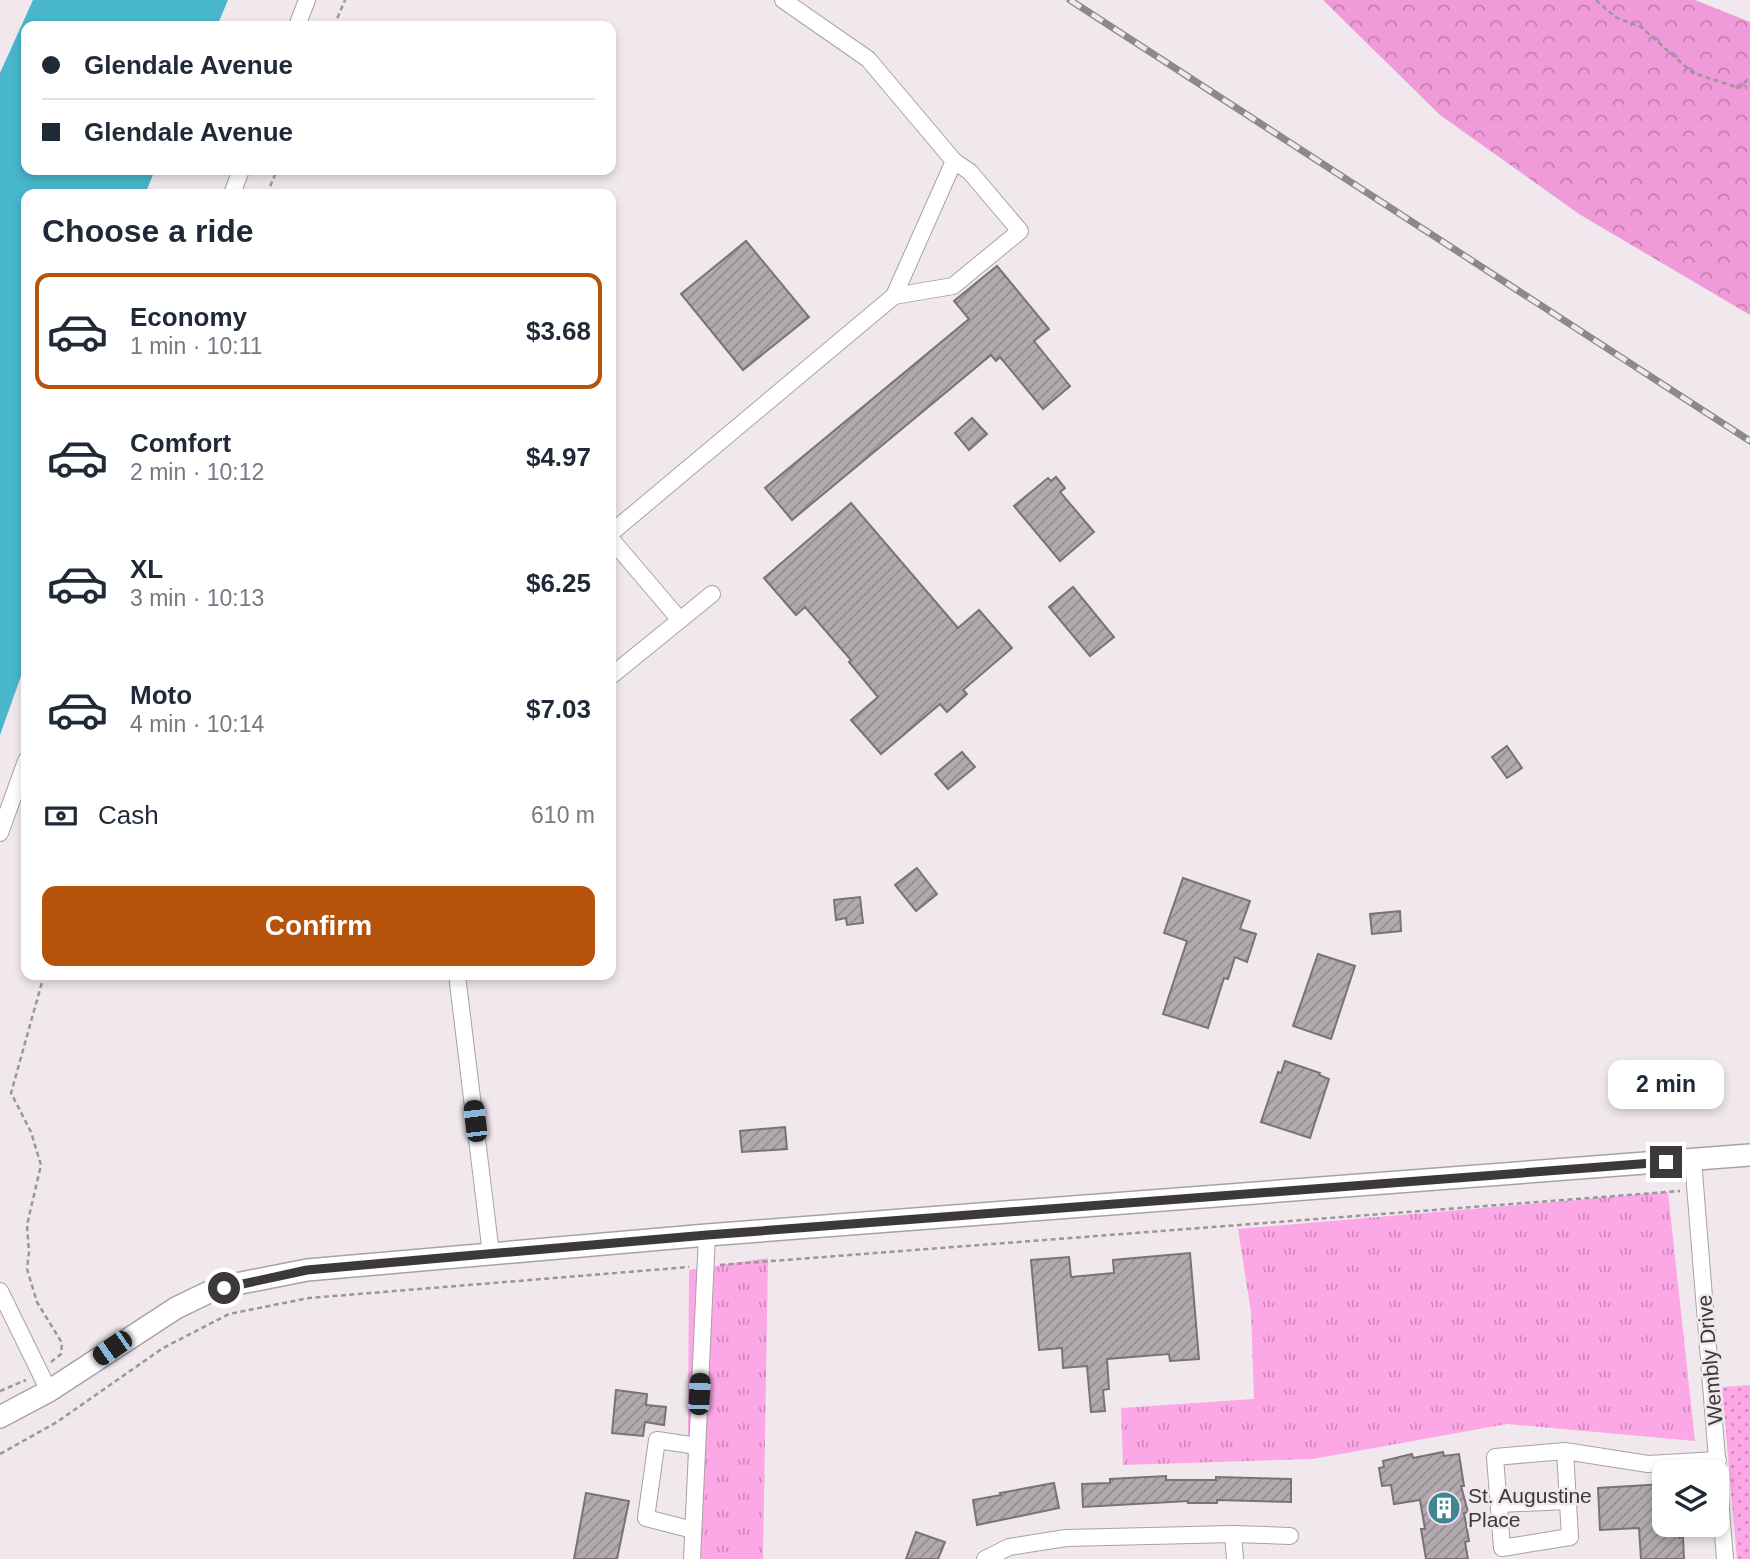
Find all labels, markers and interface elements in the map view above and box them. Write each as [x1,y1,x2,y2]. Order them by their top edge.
text: Glendale Avenue [84,50,293,80]
text: Glendale Avenue [84,117,293,147]
text: Choose a ride [42,213,254,249]
icon: car [46,300,109,363]
text: Economy [130,302,247,332]
text: $3.68 [526,316,591,346]
text: 1 min · 10:11 [130,333,263,359]
icon: car [46,426,109,489]
text: Comfort [130,428,231,458]
text: $4.97 [526,442,591,472]
text: 2 min · 10:12 [130,459,264,485]
icon: car [46,552,109,615]
text: XL [130,554,163,584]
text: $6.25 [526,568,591,598]
text: 3 min · 10:13 [130,585,264,611]
icon: car [46,678,109,741]
text: Moto [130,680,192,710]
text: $7.03 [526,694,591,724]
text: 4 min · 10:14 [130,711,264,737]
icon: cash [42,797,80,835]
text: Cash [98,800,159,830]
text: 610 m [531,802,595,828]
button: Confirm [42,886,595,966]
callout: 2 min [1608,1060,1724,1110]
text: 2 min [1636,1071,1696,1097]
car [463,1099,488,1143]
route end [1650,1146,1682,1178]
route start [208,1272,240,1304]
street label: Wembly Drive [1692,1294,1727,1426]
car [89,1327,136,1369]
car [688,1372,711,1416]
map controls [1652,1460,1729,1537]
button: layers [1652,1460,1729,1537]
place label: St. Augustine Place [1468,1484,1592,1531]
building icon: St. Augustine Place [1425,1489,1463,1527]

